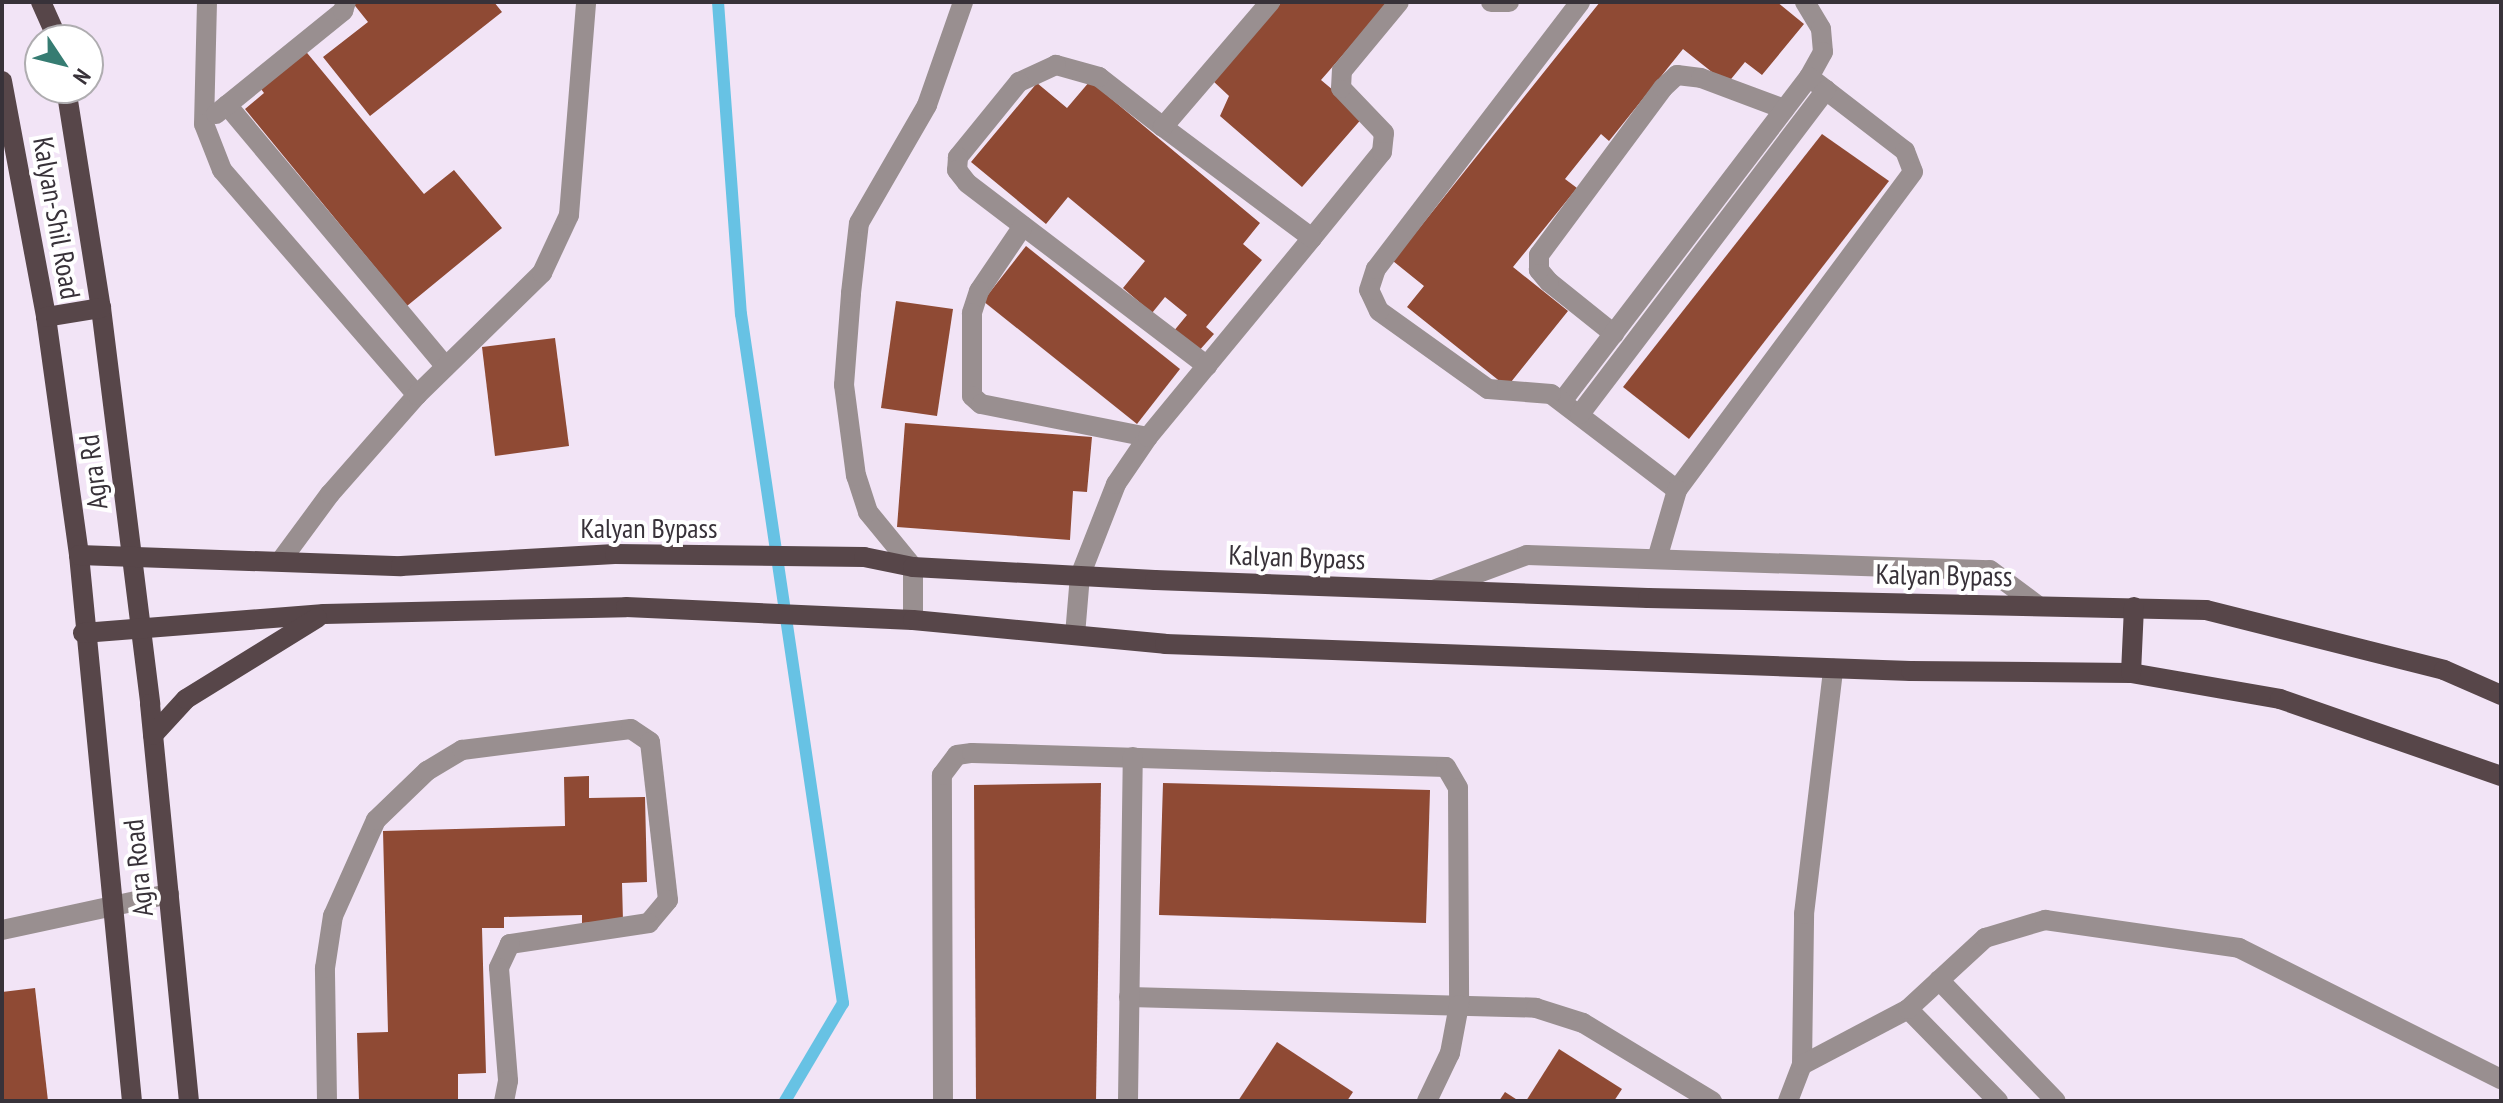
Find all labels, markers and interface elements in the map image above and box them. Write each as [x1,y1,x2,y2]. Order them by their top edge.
north arrow [24,24,104,104]
text: N [67,64,97,90]
street label: Kalyan-Shil Road [26,134,88,302]
street label: Agra Rd [72,433,114,511]
street label: Kalyan Bypass [581,511,717,545]
street label: Kalyan Bypass [1228,538,1366,576]
street label: Kalyan Bypass [1875,557,2013,593]
street label: Agra Road [116,818,160,918]

